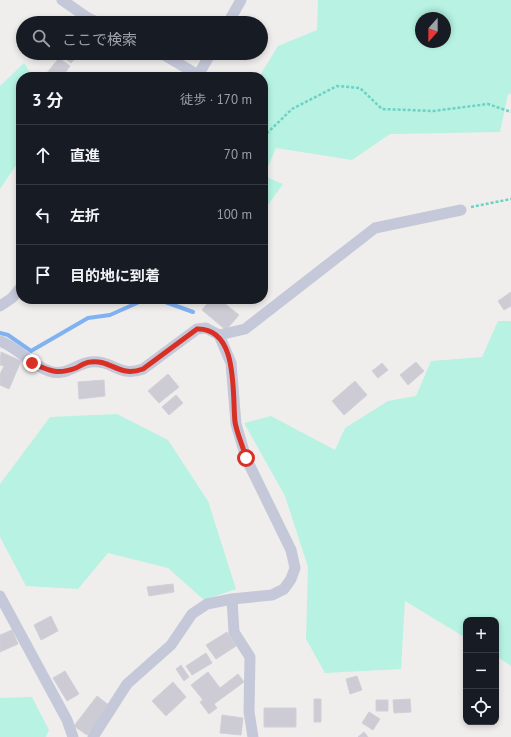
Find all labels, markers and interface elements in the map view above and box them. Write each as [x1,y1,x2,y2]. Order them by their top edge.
north arrow [415,12,451,48]
search box [16,16,268,60]
icon: search [30,27,52,49]
text: ここで検索 [62,30,137,49]
text: 3 分 [32,89,63,111]
text: 徒歩 · 170 m [180,91,252,108]
icon: ahead [32,144,54,166]
text: 直進 [70,146,100,165]
text: 70 m [224,146,252,163]
icon: left [32,204,54,226]
text: 左折 [70,206,100,225]
text: 100 m [217,206,252,223]
icon: arrive [32,264,54,286]
text: 目的地に到着 [70,266,160,285]
route end [23,354,41,372]
route start [237,449,255,467]
map controls [463,617,499,725]
button: + [463,617,499,653]
button: − [463,653,499,689]
button: locate [463,689,499,725]

